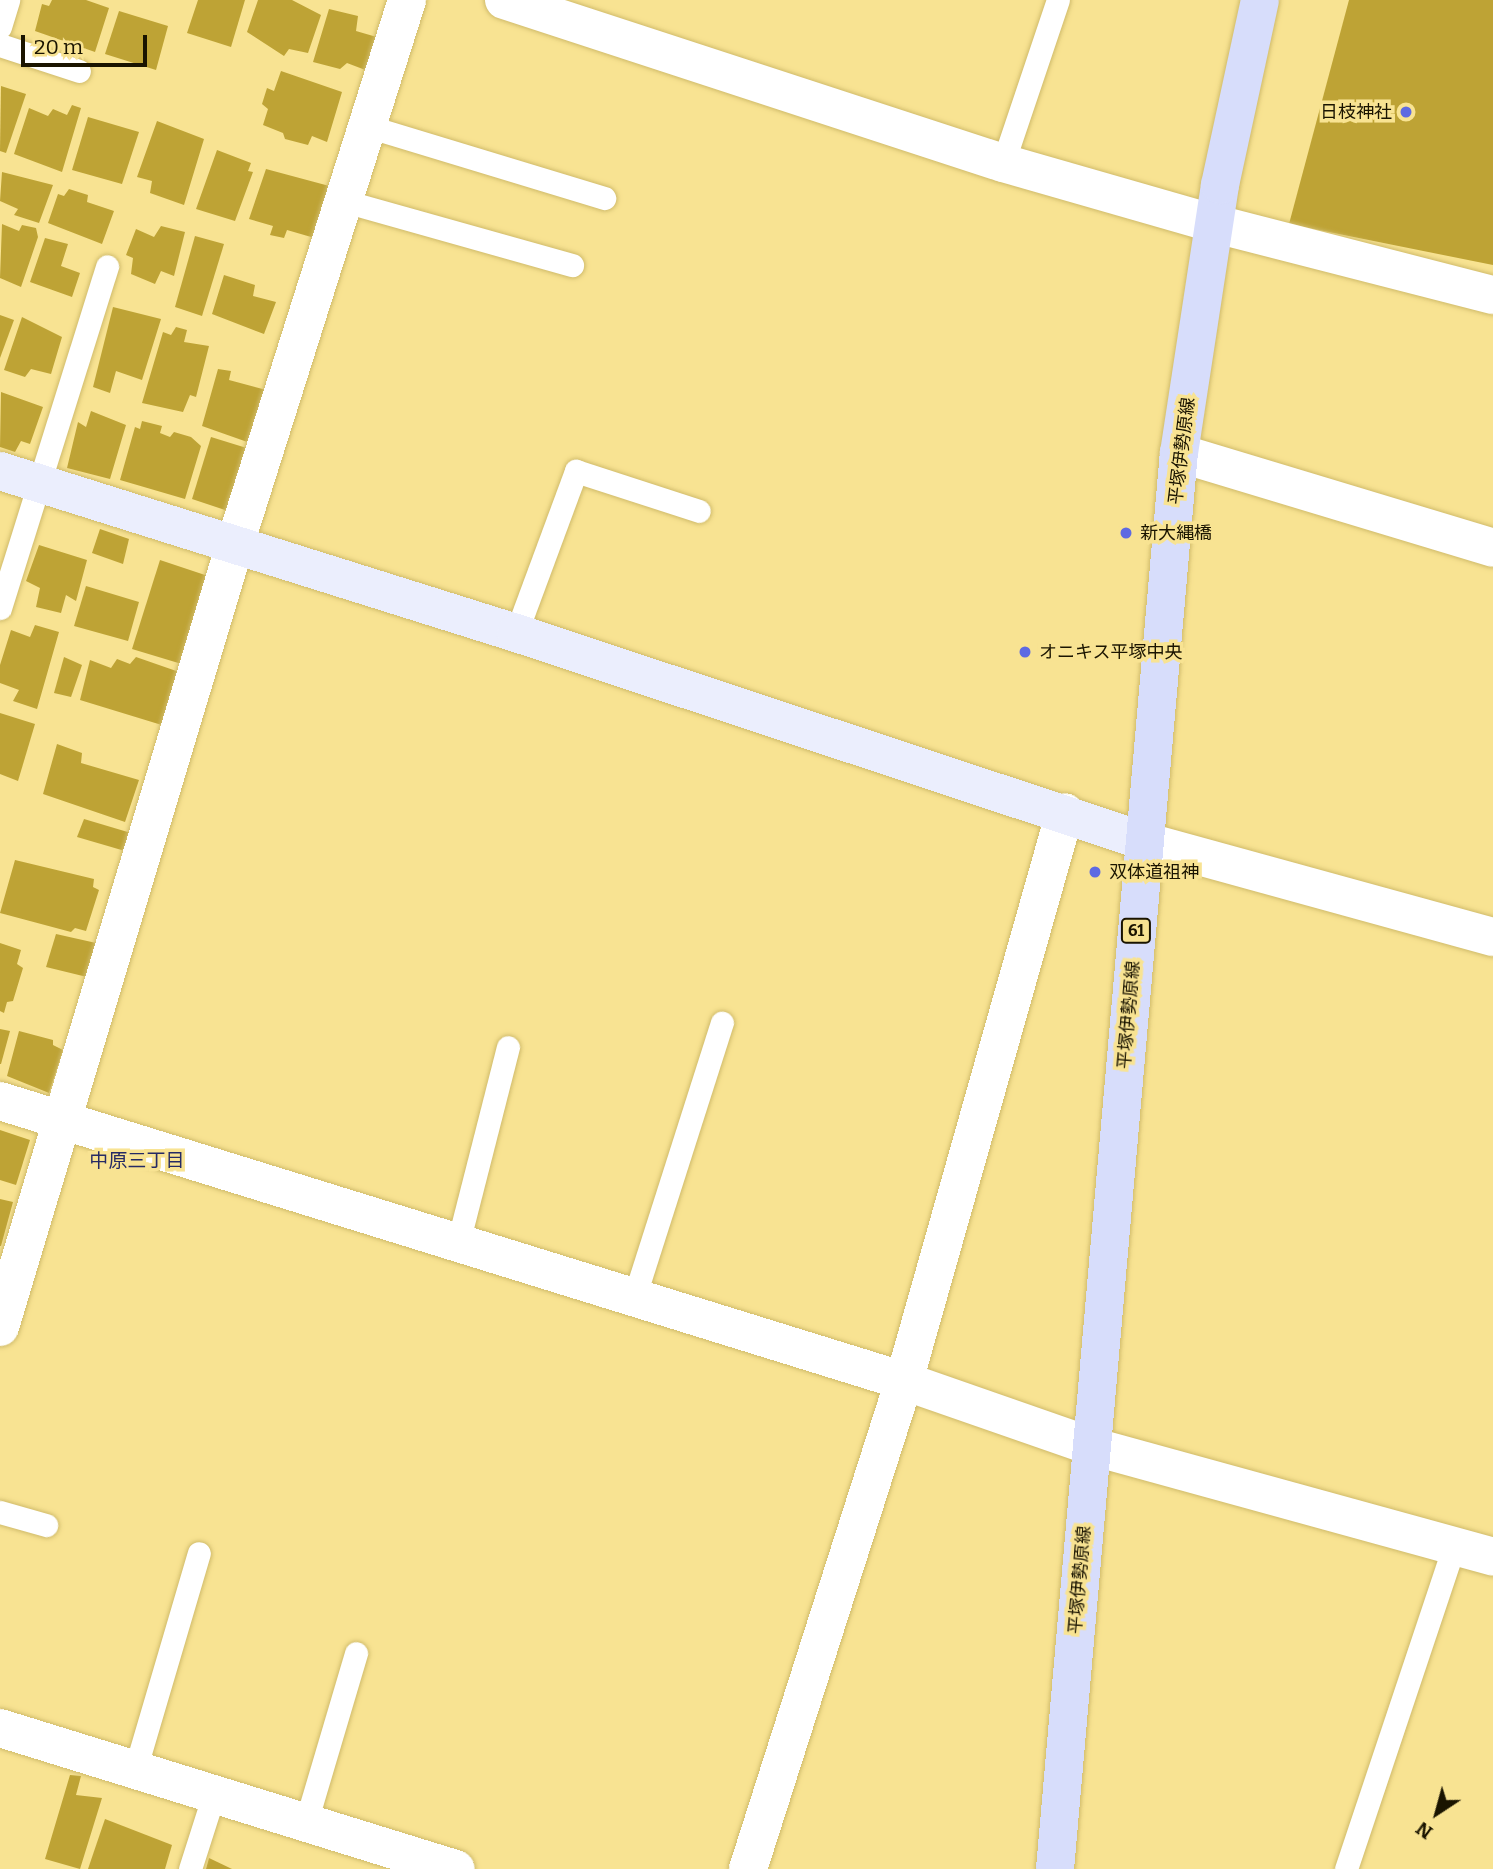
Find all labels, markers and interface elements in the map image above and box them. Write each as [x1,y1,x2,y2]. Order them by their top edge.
scale bar [24,21,150,65]
text: 20 m [34,34,83,60]
place label: 日枝神社 [1320,101,1392,123]
marker: 日枝神社 [1398,104,1414,120]
street label: 平塚伊勢原線 [1165,396,1199,506]
place label: 新大縄橋 [1140,522,1212,544]
marker: 新大縄橋 [1118,525,1134,541]
place label: オニキス平塚中央 [1039,641,1183,663]
marker: オニキス平塚中央 [1017,644,1033,660]
place label: 双体道祖神 [1109,861,1199,883]
marker: 双体道祖神 [1087,864,1103,880]
road number: 61 [1120,918,1152,944]
street label: 平塚伊勢原線 [1114,960,1144,1070]
district label: 中原三丁目 [90,1150,184,1172]
street label: 平塚伊勢原線 [1065,1525,1095,1635]
north arrow [1402,1778,1472,1848]
text: N [1412,1817,1437,1844]

